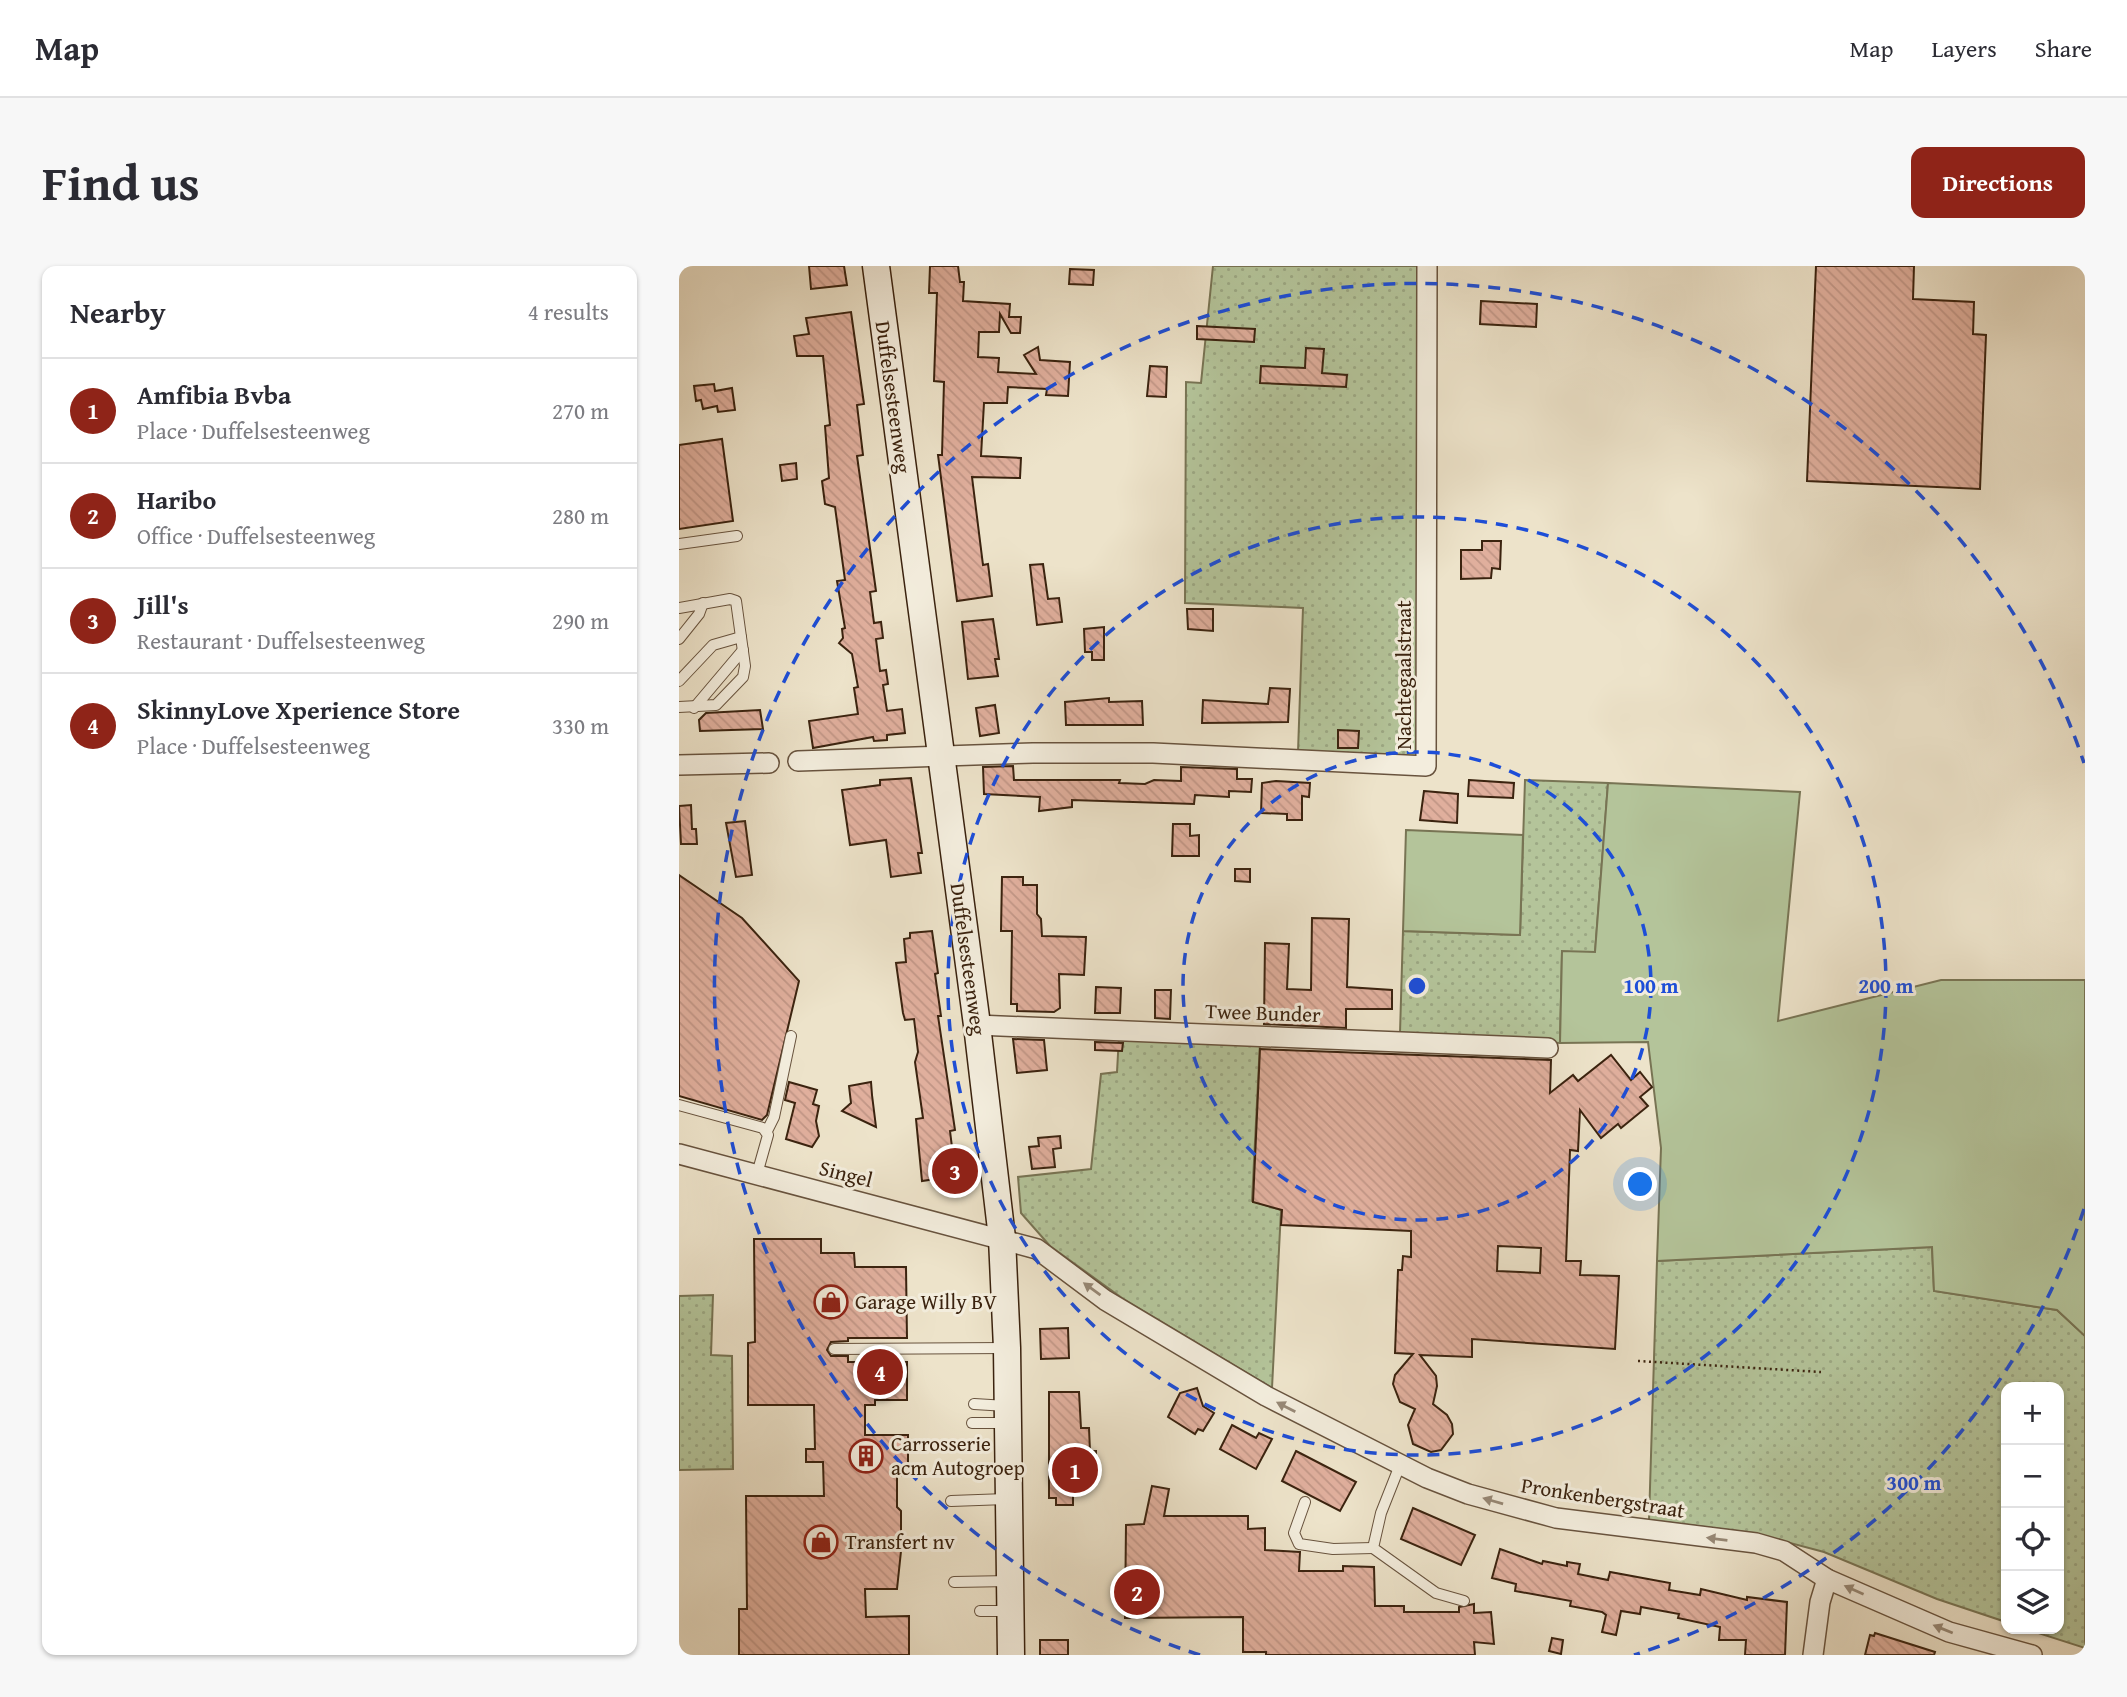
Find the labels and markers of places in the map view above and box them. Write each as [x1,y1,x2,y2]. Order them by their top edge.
centre of rings [1405,974,1429,998]
pin: 3 [932,1145,978,1197]
shop icon: Garage Willy BV [812,1283,850,1321]
place label: Garage Willy BV [855,1286,997,1317]
pin: 4 [857,1346,903,1398]
place label: Carrosserie acm Autogroep [891,1428,1025,1483]
building icon: Carrosserie acm Autogroep [847,1437,885,1475]
pin: 1 [1052,1444,1098,1496]
shop icon: Transfert nv [802,1523,840,1561]
place label: Transfert nv [845,1526,955,1557]
pin: 2 [1114,1566,1160,1618]

